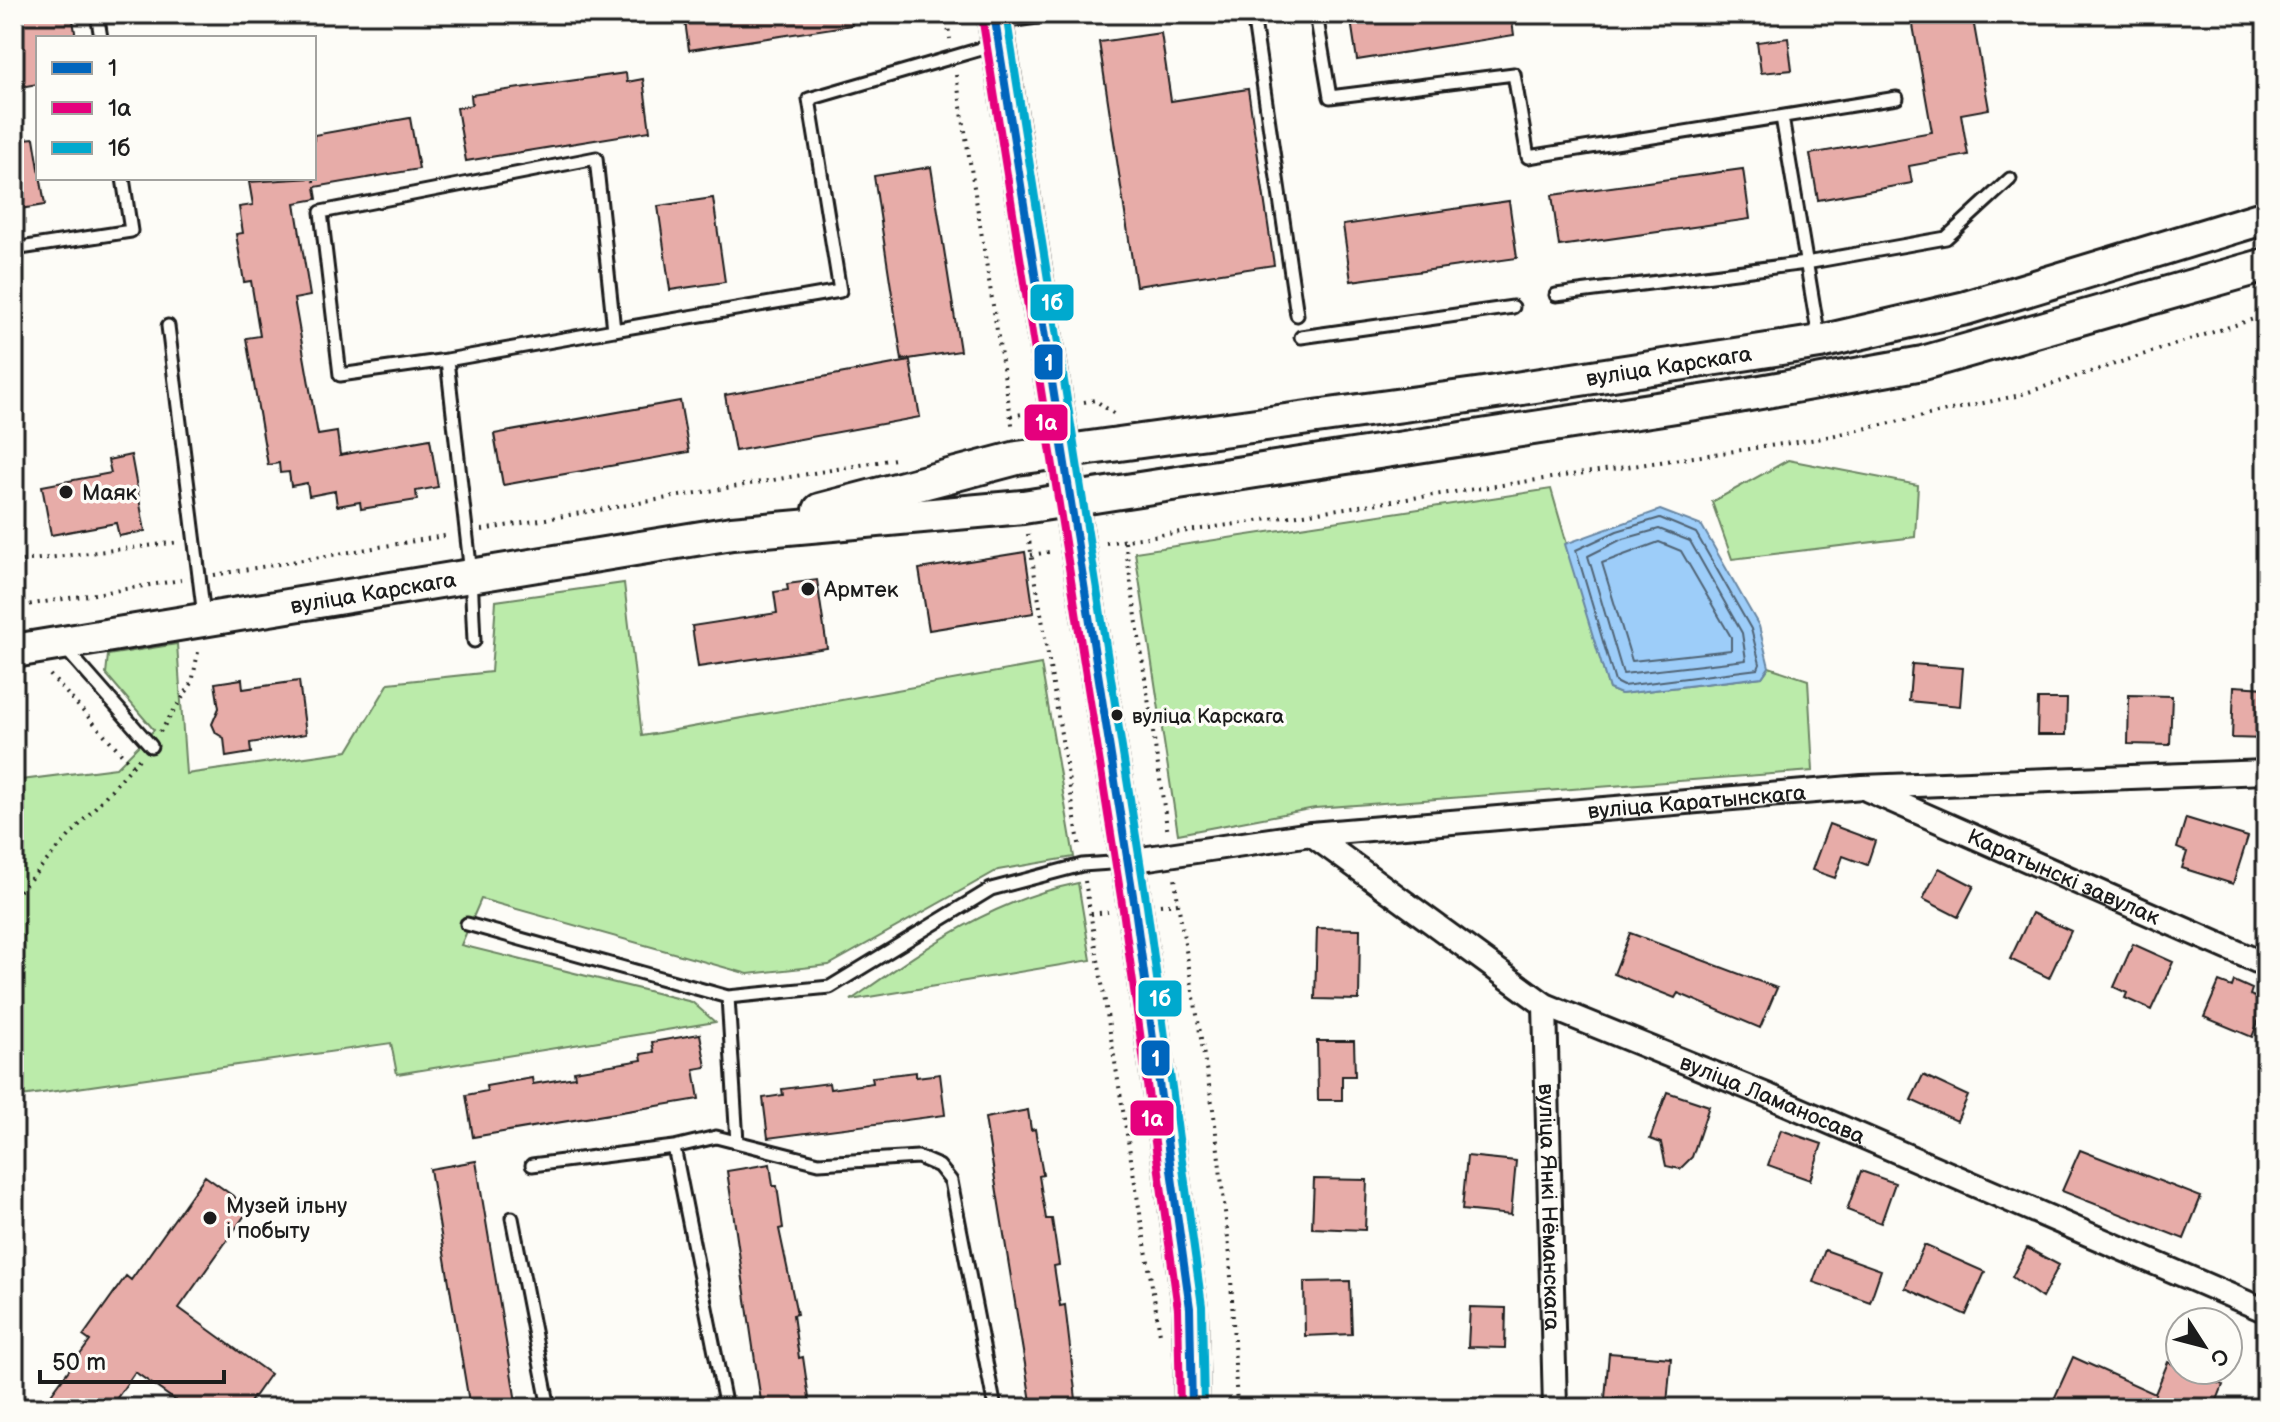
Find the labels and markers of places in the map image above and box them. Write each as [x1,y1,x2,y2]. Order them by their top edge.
place label: Маяк [82,480,138,507]
marker: Маяк [57,483,75,501]
place label: Армтек [823,577,899,604]
marker: Армтек [799,580,817,598]
place label: вуліца Карскага [1132,705,1284,729]
marker: вуліца Карскага [1109,707,1125,723]
place label: Музей ільну і побыту [226,1193,347,1245]
marker: Музей ільну і побыту [201,1209,219,1227]

